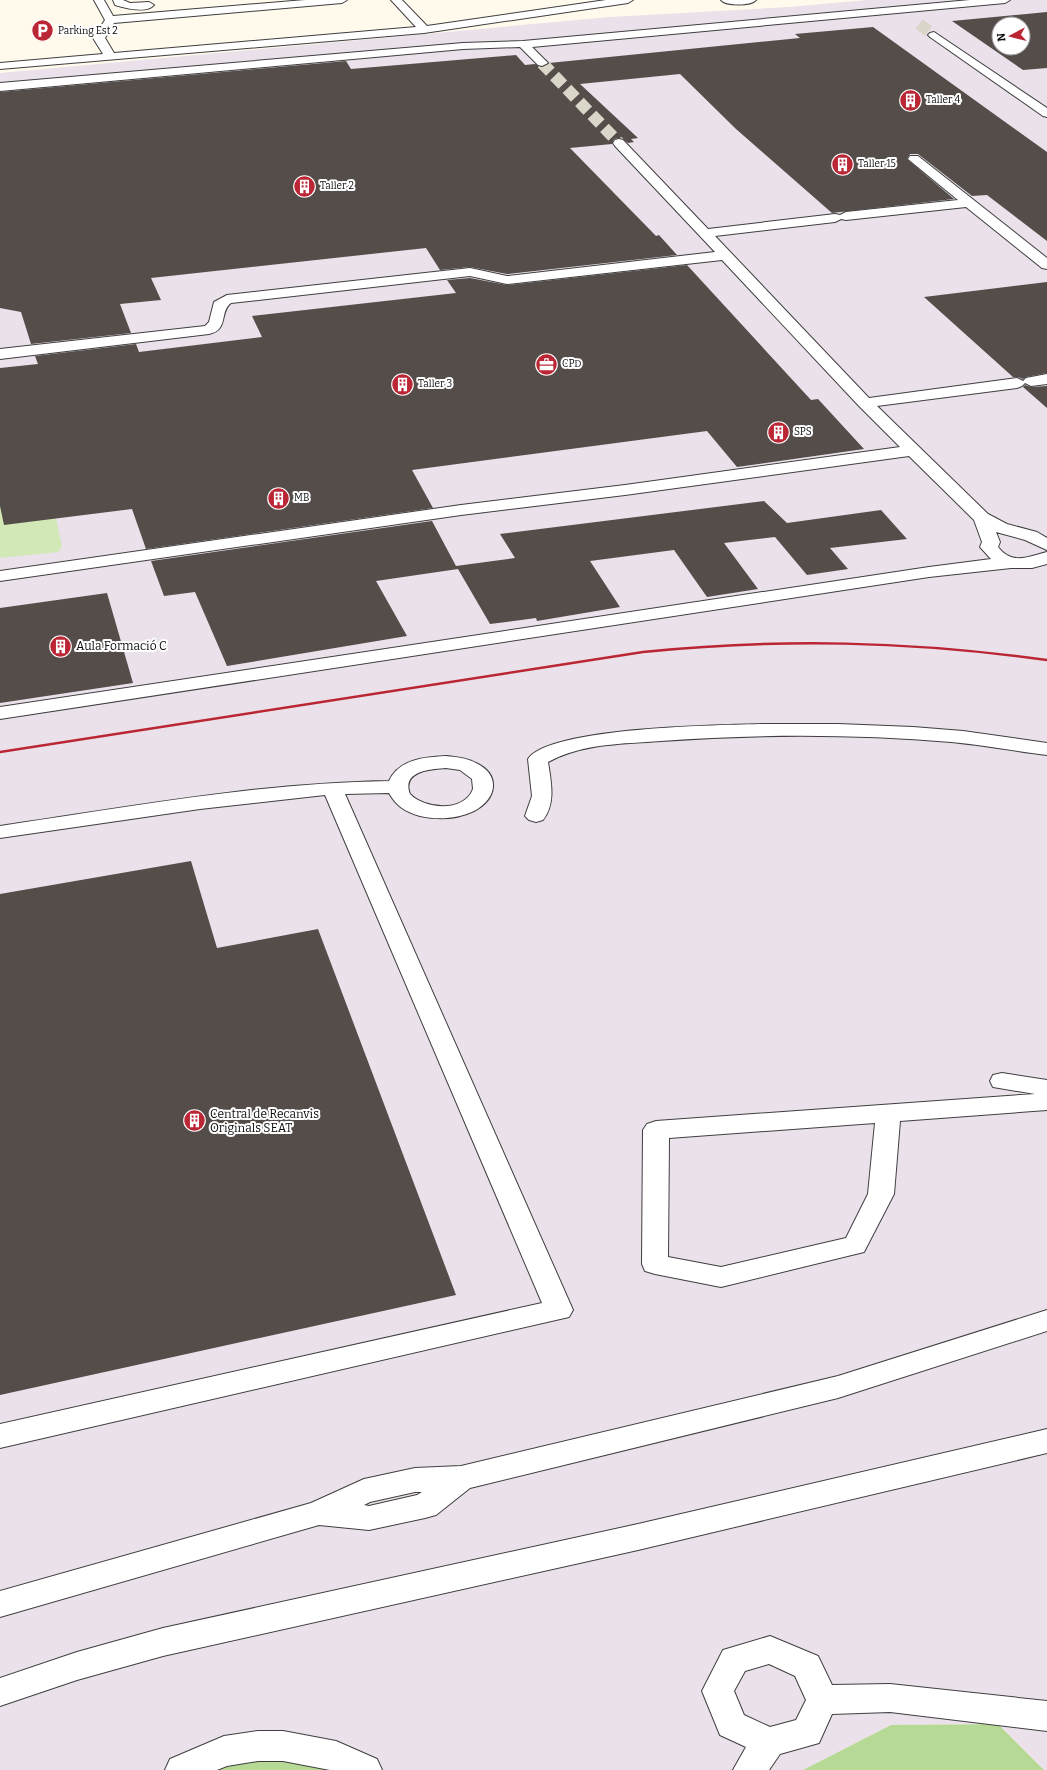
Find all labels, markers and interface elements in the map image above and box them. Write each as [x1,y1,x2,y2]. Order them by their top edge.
north arrow [991,16,1031,56]
parking icon: Parking Est 2 [30,18,56,44]
place label: Parking Est 2 [58,25,118,37]
text: N [995,32,1009,42]
building icon: Taller 4 [897,87,923,113]
place label: Taller 4 [926,94,960,106]
building icon: Taller 15 [829,151,855,177]
place label: Taller 15 [858,158,896,170]
building icon: Taller 2 [291,173,317,199]
place label: Taller 2 [320,180,354,192]
office icon: CPD [533,351,559,377]
place label: CPD [562,358,581,370]
building icon: Taller 3 [389,371,415,397]
place label: Taller 3 [418,378,452,390]
building icon: SPS [765,419,791,445]
place label: SPS [794,426,812,438]
building icon: MB [265,485,291,511]
place label: MB [294,492,309,504]
building icon: Aula Formació C [48,633,74,659]
place label: Aula Formació C [76,639,167,653]
place label: Central de Recanvis Originals SEAT [210,1107,319,1135]
building icon: Central de Recanvis Originals SEAT [182,1108,208,1134]

